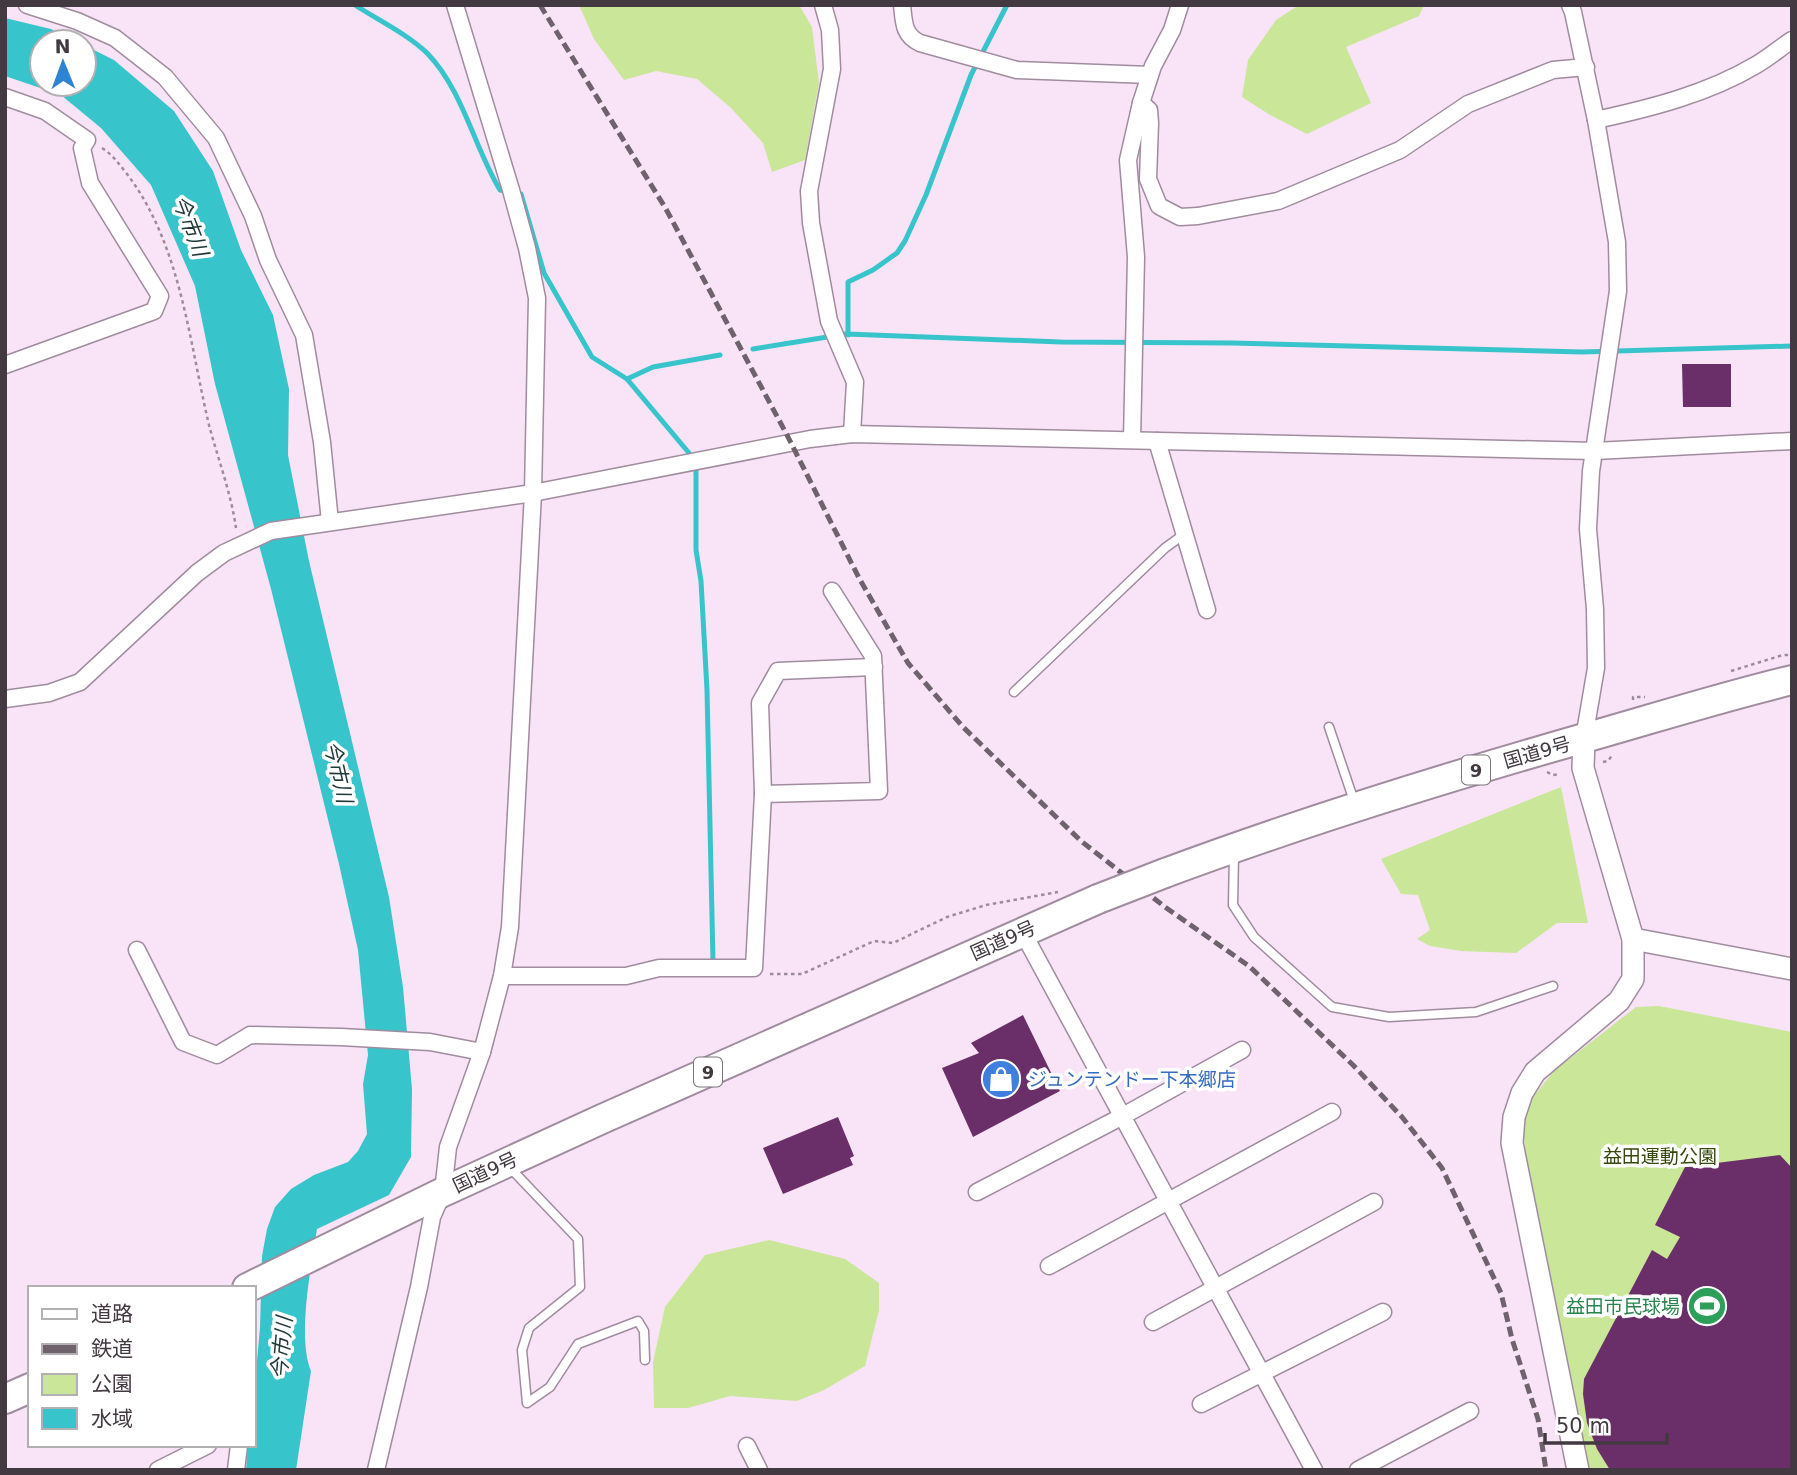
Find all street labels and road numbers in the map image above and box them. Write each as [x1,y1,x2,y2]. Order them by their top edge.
street label: 国道9号 [1501,732,1573,772]
road number: 9 [1462,756,1490,784]
street label: 国道9号 [967,916,1039,964]
road number: 9 [694,1058,722,1086]
street label: 国道9号 [449,1147,521,1197]

